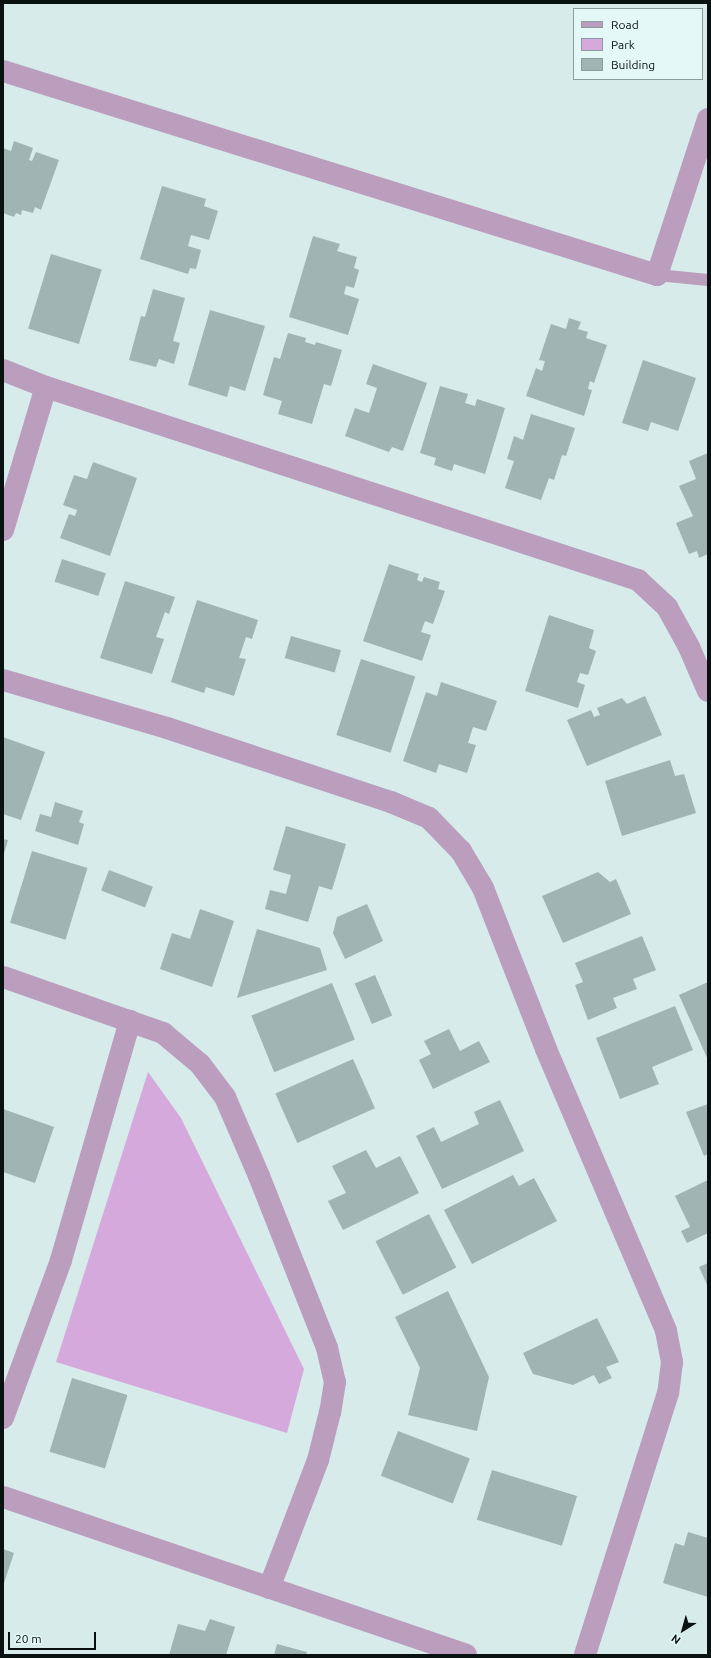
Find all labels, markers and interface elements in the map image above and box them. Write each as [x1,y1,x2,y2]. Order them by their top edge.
legend [573,8,703,80]
text: Road [611,18,639,31]
text: Park [611,38,635,51]
text: Building [611,58,655,71]
north arrow [663,1610,703,1650]
scale bar [10,1624,98,1650]
text: 20 m [15,1632,42,1645]
text: N [669,1632,683,1647]

